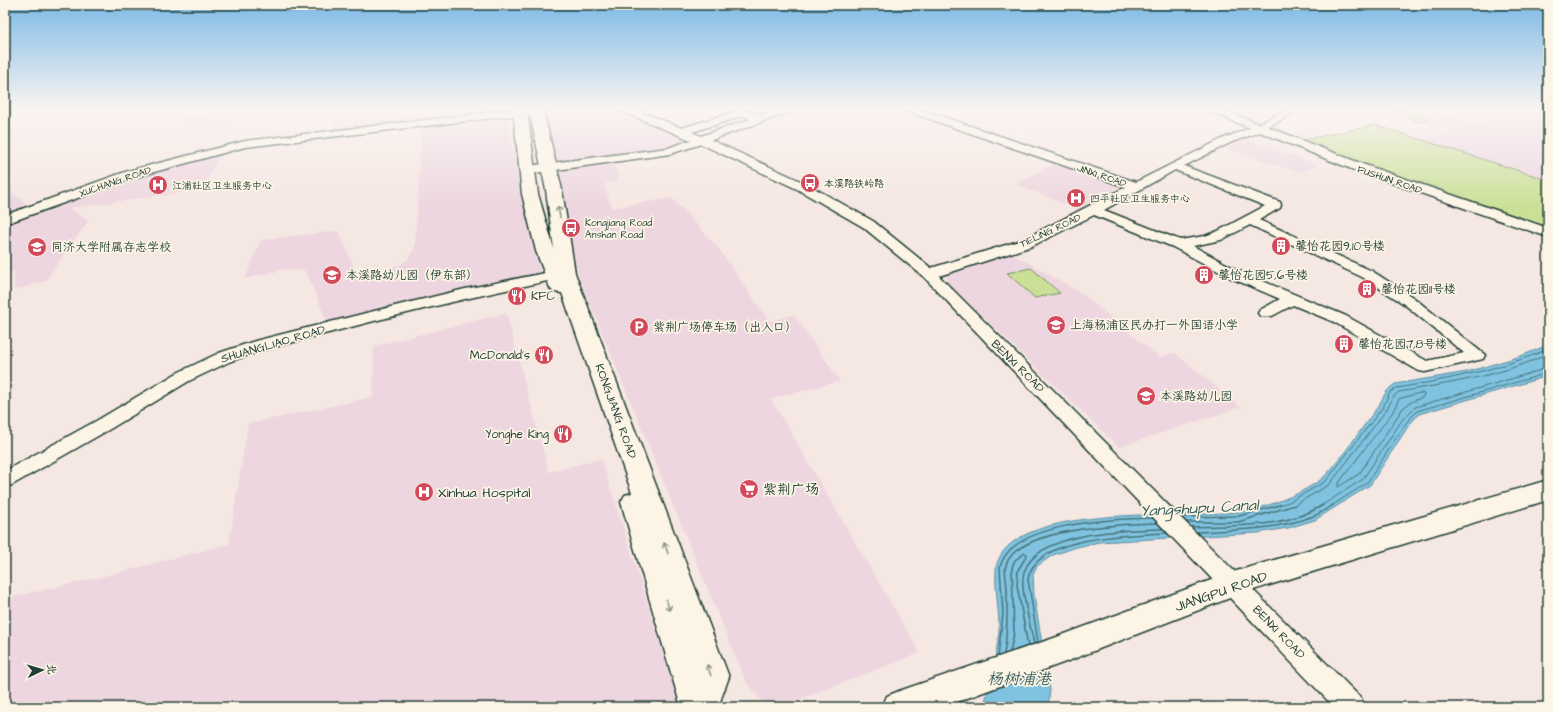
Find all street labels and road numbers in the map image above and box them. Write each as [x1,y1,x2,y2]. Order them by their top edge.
street label: JINXI ROAD [1075,161,1129,191]
street label: FUSHUN ROAD [1355,162,1424,198]
street label: XUCHANG ROAD [78,163,154,201]
street label: TIELING ROAD [1018,210,1084,251]
street label: SHUANGLIAO ROAD [219,321,328,368]
street label: BENXI ROAD [987,336,1048,397]
street label: KONGJIANG ROAD [590,361,641,461]
street label: JIANGPU ROAD [1172,567,1270,617]
street label: BENXI ROAD [1249,602,1309,663]

